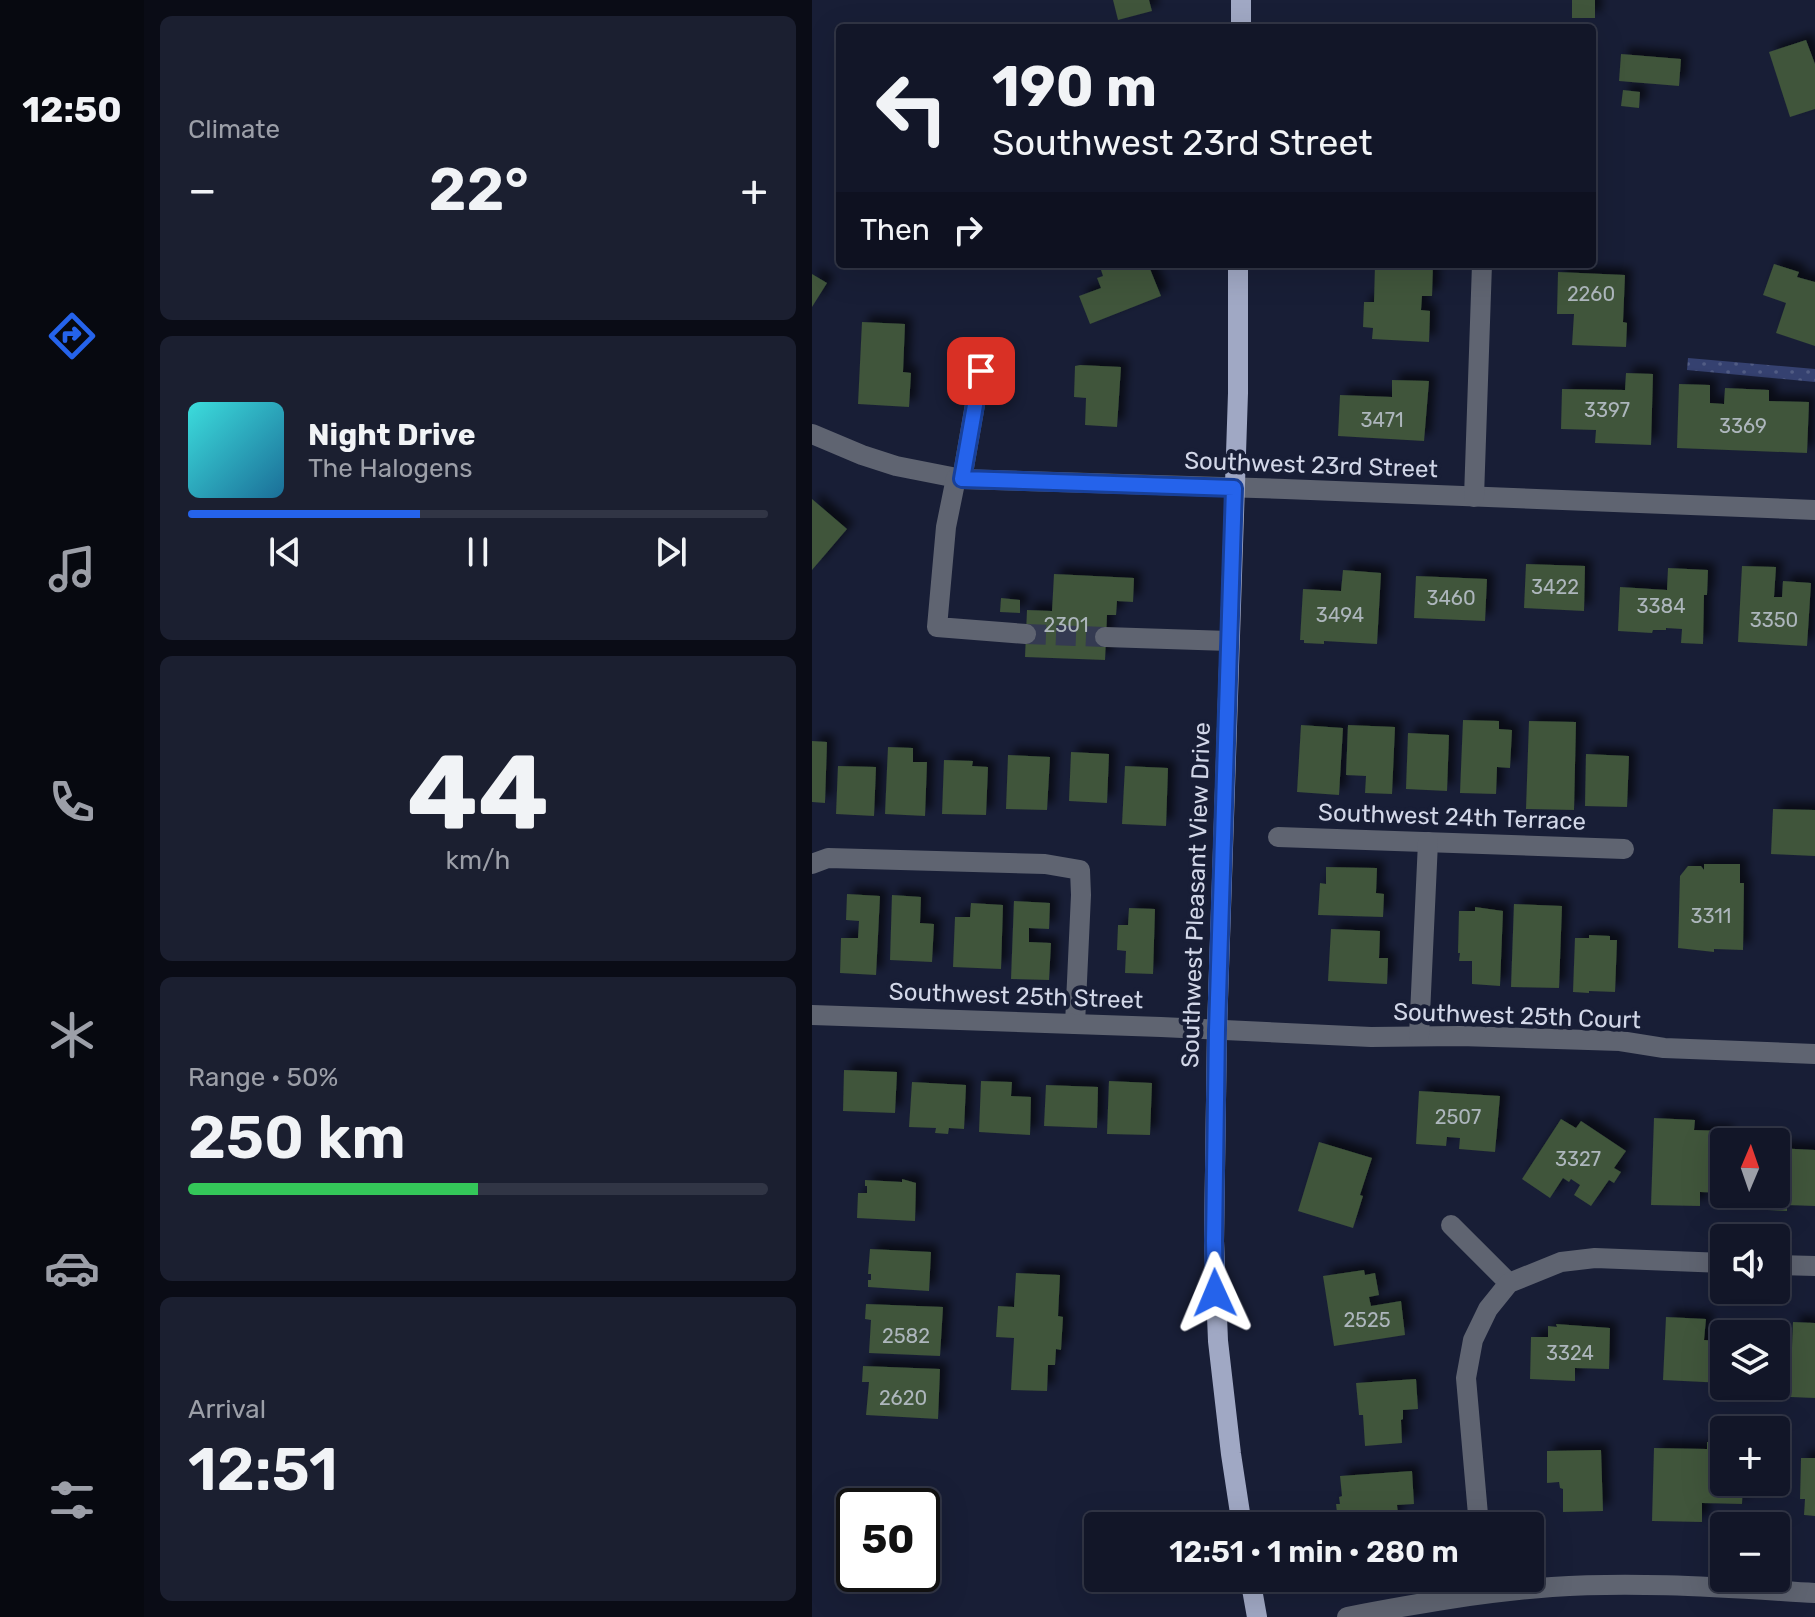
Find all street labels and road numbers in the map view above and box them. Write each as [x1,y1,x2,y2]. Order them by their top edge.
street label: Southwest 23rd Street [1184,447,1438,483]
street label: Southwest Pleasant View Drive [1176,722,1216,1068]
street label: Southwest 24th Terrace [1318,798,1586,836]
street label: Southwest 25th Street [888,978,1144,1014]
street label: Southwest 25th Court [1393,998,1641,1034]

